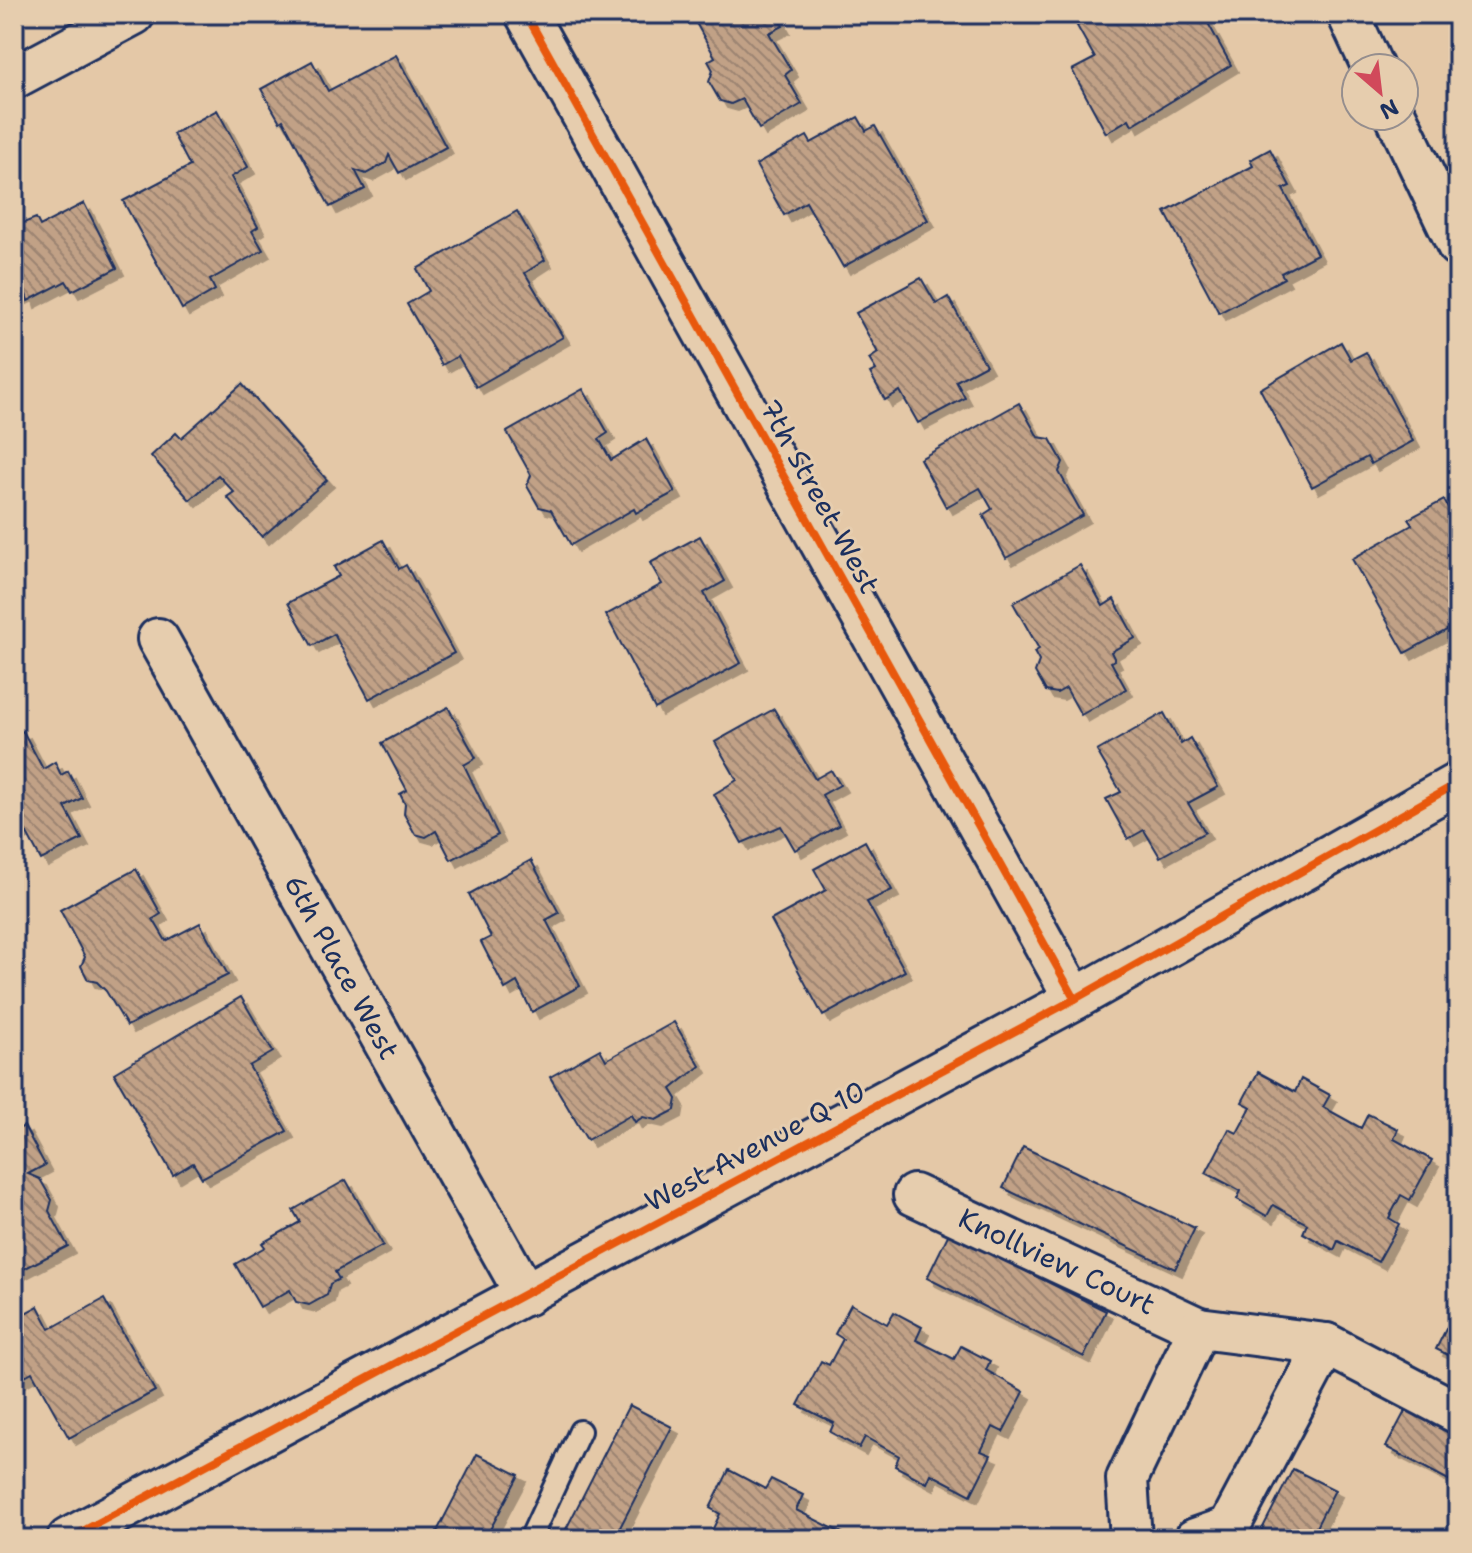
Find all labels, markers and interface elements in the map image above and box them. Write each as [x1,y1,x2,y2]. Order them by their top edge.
north arrow [1340,52,1420,132]
text: N [1375,92,1404,126]
street label: 7th Street West [751,392,889,600]
street label: 6th Place West [276,868,408,1066]
street label: West Avenue Q 10 [638,1072,872,1220]
street label: Knollview Court [952,1199,1162,1323]

